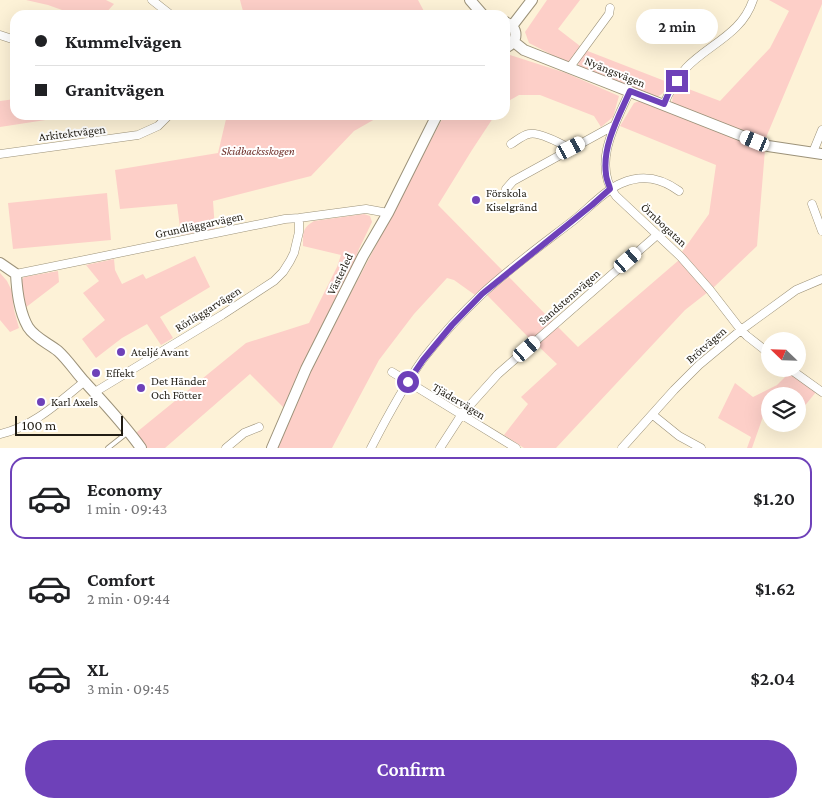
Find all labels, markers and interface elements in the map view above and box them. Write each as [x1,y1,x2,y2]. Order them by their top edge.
callout: 2 min [636,8,718,44]
text: 2 min [658,18,696,35]
text: Kummelvägen [65,31,182,52]
street label: Nyängsvägen [583,54,648,91]
route end [666,70,688,92]
text: Granitvägen [65,79,164,100]
street label: Arkitektvägen [38,122,107,144]
car [738,128,771,154]
car [554,134,587,162]
park label: Skidbacksskogen [221,144,295,158]
place label: Förskola Kiselgränd [486,186,538,214]
marker: Förskola Kiselgränd [470,194,482,206]
street label: Örnbogatan [638,200,690,250]
street label: Grundläggarvägen [154,209,245,241]
car [611,244,644,276]
street label: Västerled [324,250,356,297]
street label: Sandstensvägen [535,266,603,328]
street label: Rörläggarvägen [172,283,244,335]
street label: Brötvägen [683,323,729,366]
north arrow [761,332,806,378]
map controls [761,332,806,432]
car [510,333,543,365]
place label: Ateljé Avant [131,345,190,359]
marker: Ateljé Avant [115,346,127,358]
place label: Effekt [106,366,136,380]
marker: Effekt [90,367,102,379]
route start [397,371,419,393]
place label: Det Händer Och Fötter [151,374,207,402]
street label: Tjädervägen [430,380,489,423]
marker: Det Händer Och Fötter [135,382,147,394]
button: layers [761,387,806,432]
place label: Karl Axels [51,395,98,409]
marker: Karl Axels [35,396,47,408]
scale bar [15,413,122,436]
text: 100 m [22,417,56,433]
icon: car [27,476,72,521]
text: Economy [87,479,162,500]
text: $1.20 [753,488,795,509]
text: 1 min · 09:43 [87,500,167,517]
icon: car [27,566,72,611]
text: Comfort [87,569,155,590]
text: $1.62 [755,578,795,599]
text: 2 min · 09:44 [87,590,170,607]
icon: car [27,656,72,701]
text: XL [87,659,109,680]
text: $2.04 [751,668,795,689]
text: 3 min · 09:45 [87,680,170,697]
button: Confirm [25,740,797,798]

